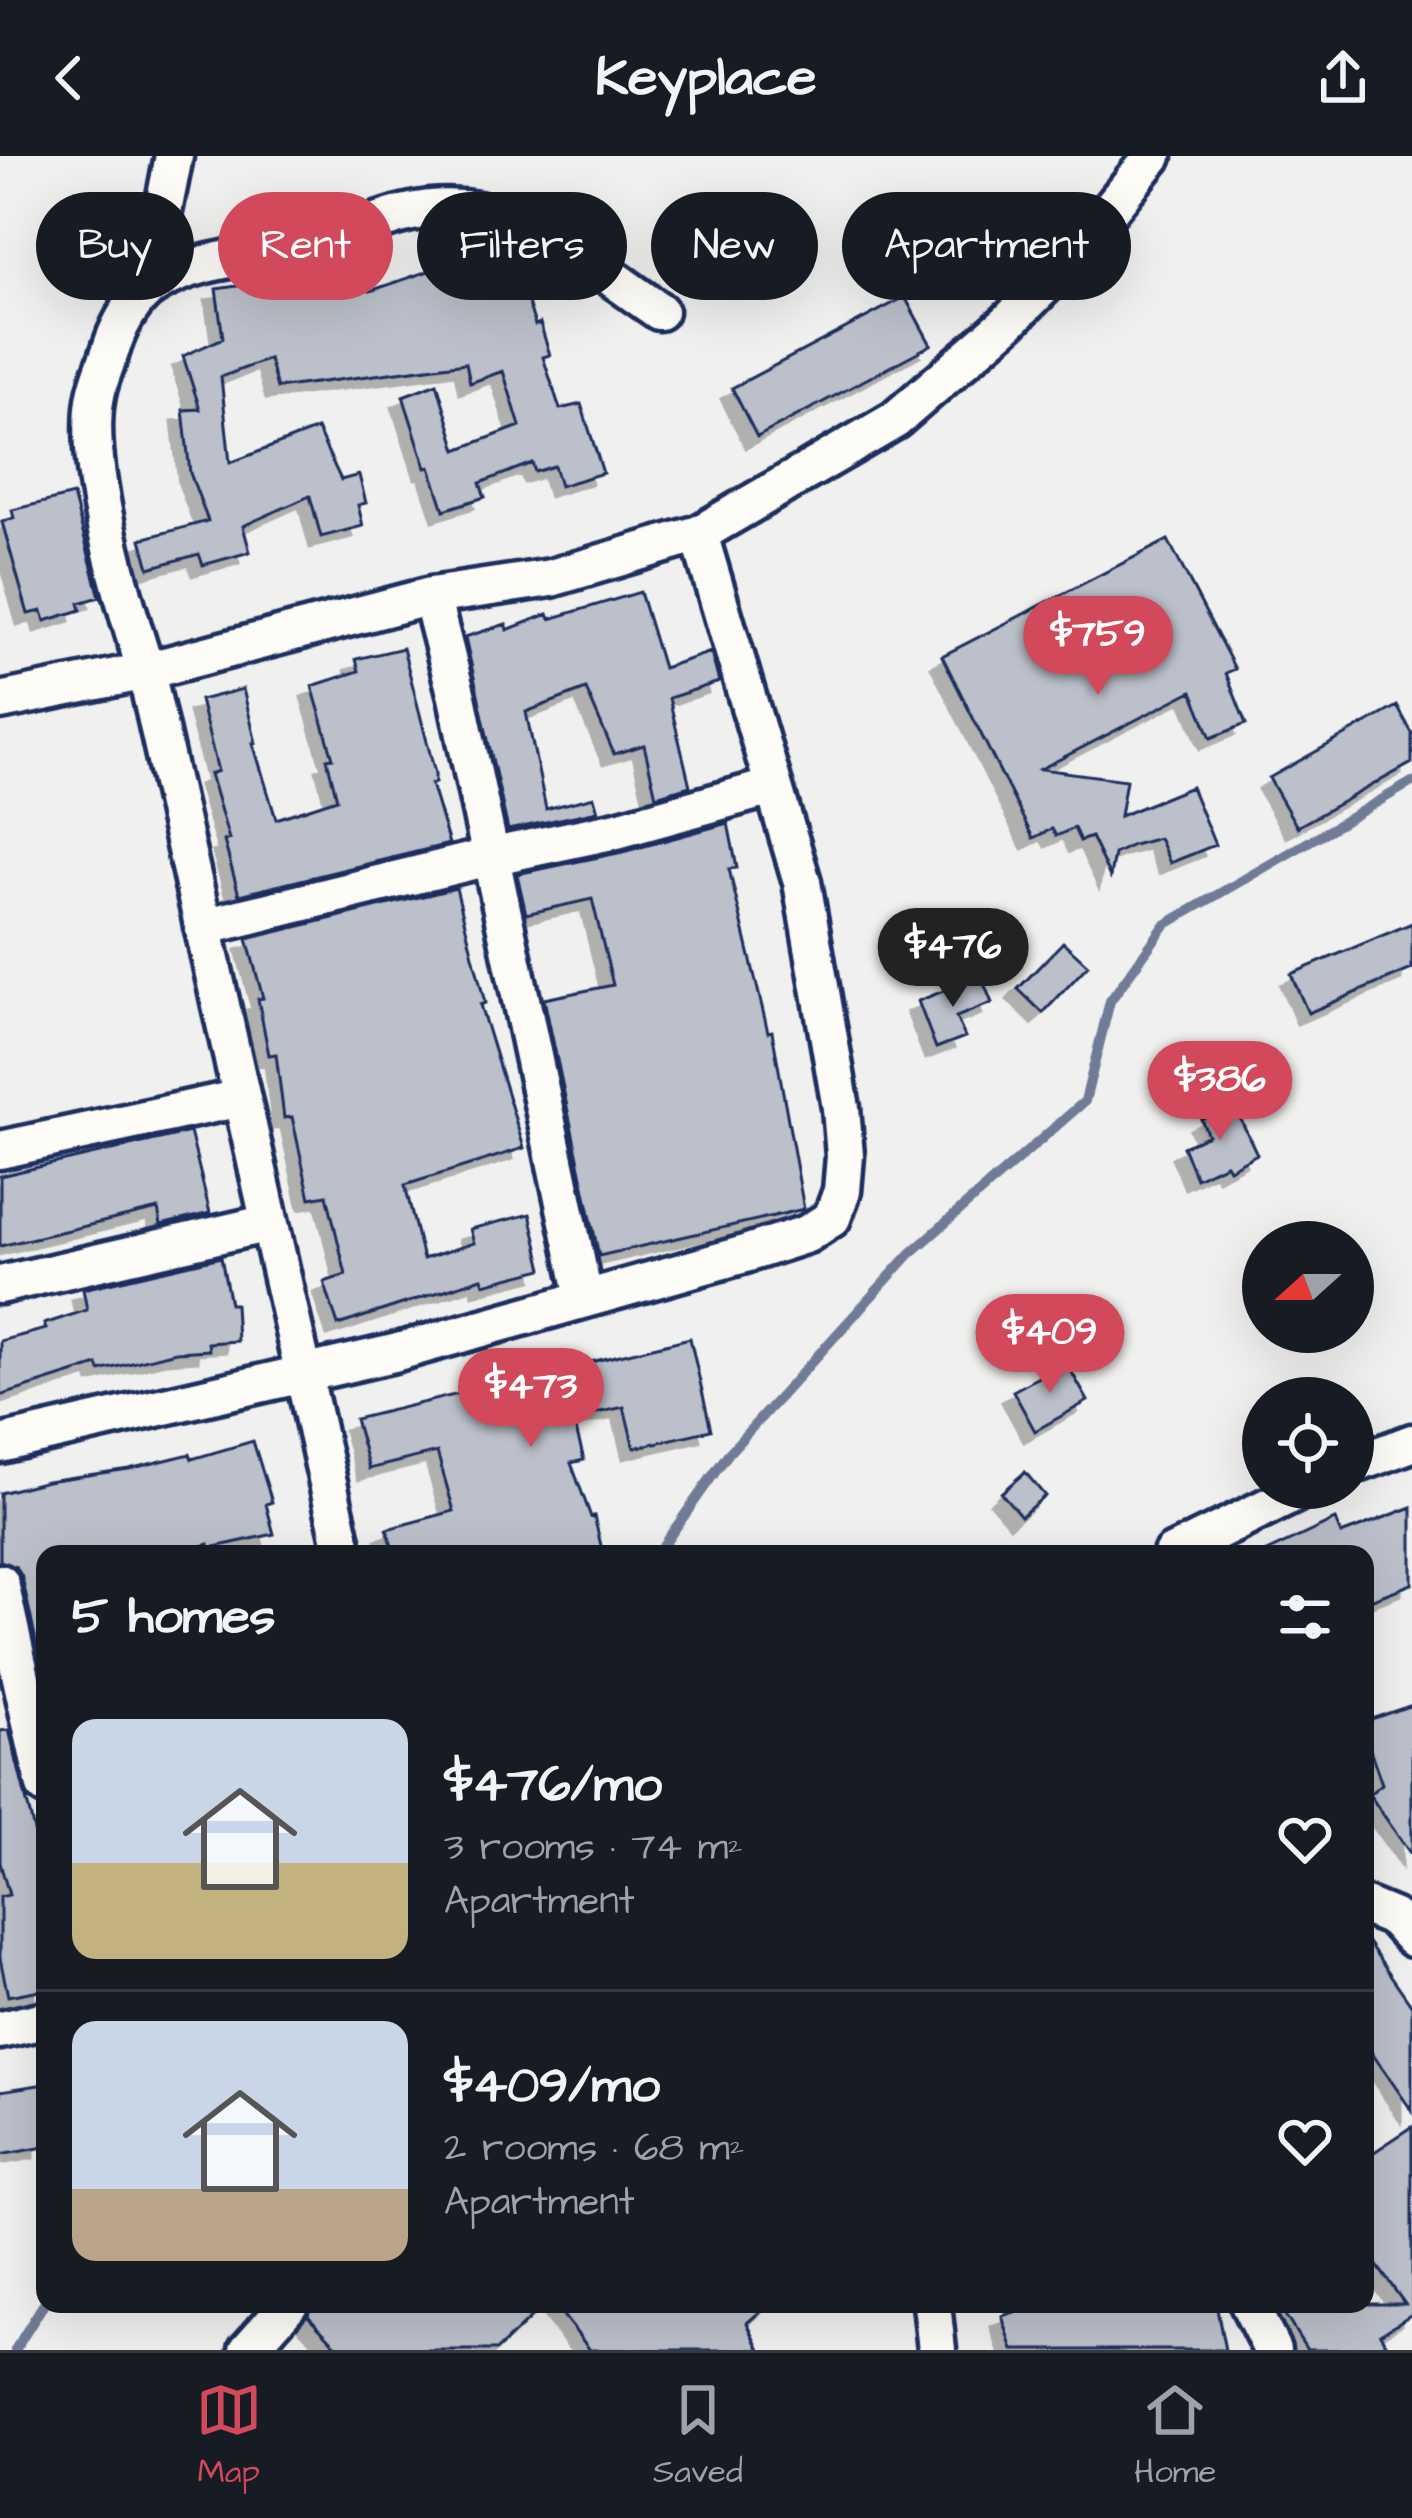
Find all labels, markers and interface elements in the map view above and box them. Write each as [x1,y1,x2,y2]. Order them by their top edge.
text: Keyplace [596,41,816,116]
icon: back [36,45,102,111]
icon: share [1310,45,1376,111]
chip: Buy [36,192,194,300]
chip: Rent [218,192,393,300]
chip: Filters [417,192,627,300]
chip: New [651,192,818,300]
chip: Apartment [842,192,1131,300]
pin: $759 [1027,596,1169,698]
text: $759 [1050,608,1146,662]
pin: $476 [882,908,1024,1010]
text: $476 [905,920,1001,974]
pin: $386 [1149,1041,1291,1143]
text: $386 [1174,1053,1266,1107]
north arrow [1242,1221,1374,1353]
map controls [1242,1221,1374,1509]
pin: $409 [979,1294,1121,1396]
text: $409 [1002,1306,1098,1360]
pin: $473 [460,1348,602,1450]
text: $473 [485,1360,577,1414]
button: locate [1242,1377,1374,1509]
text: 5 homes [72,1582,275,1653]
icon: filters [1272,1584,1338,1650]
text: $476/mo [444,1750,662,1821]
icon: home [168,1767,312,1911]
icon: heart [1272,1806,1338,1872]
text: 3 rooms · 74 m² [444,1821,743,1875]
text: Apartment [444,1875,635,1929]
text: $409/mo [444,2051,660,2122]
icon: home [168,2069,312,2213]
icon: heart [1272,2108,1338,2174]
text: 2 rooms · 68 m² [444,2122,744,2176]
text: Apartment [444,2176,635,2230]
tab: Map [196,2377,262,2495]
tab: Saved [653,2377,743,2495]
tab: Home [1134,2377,1216,2495]

